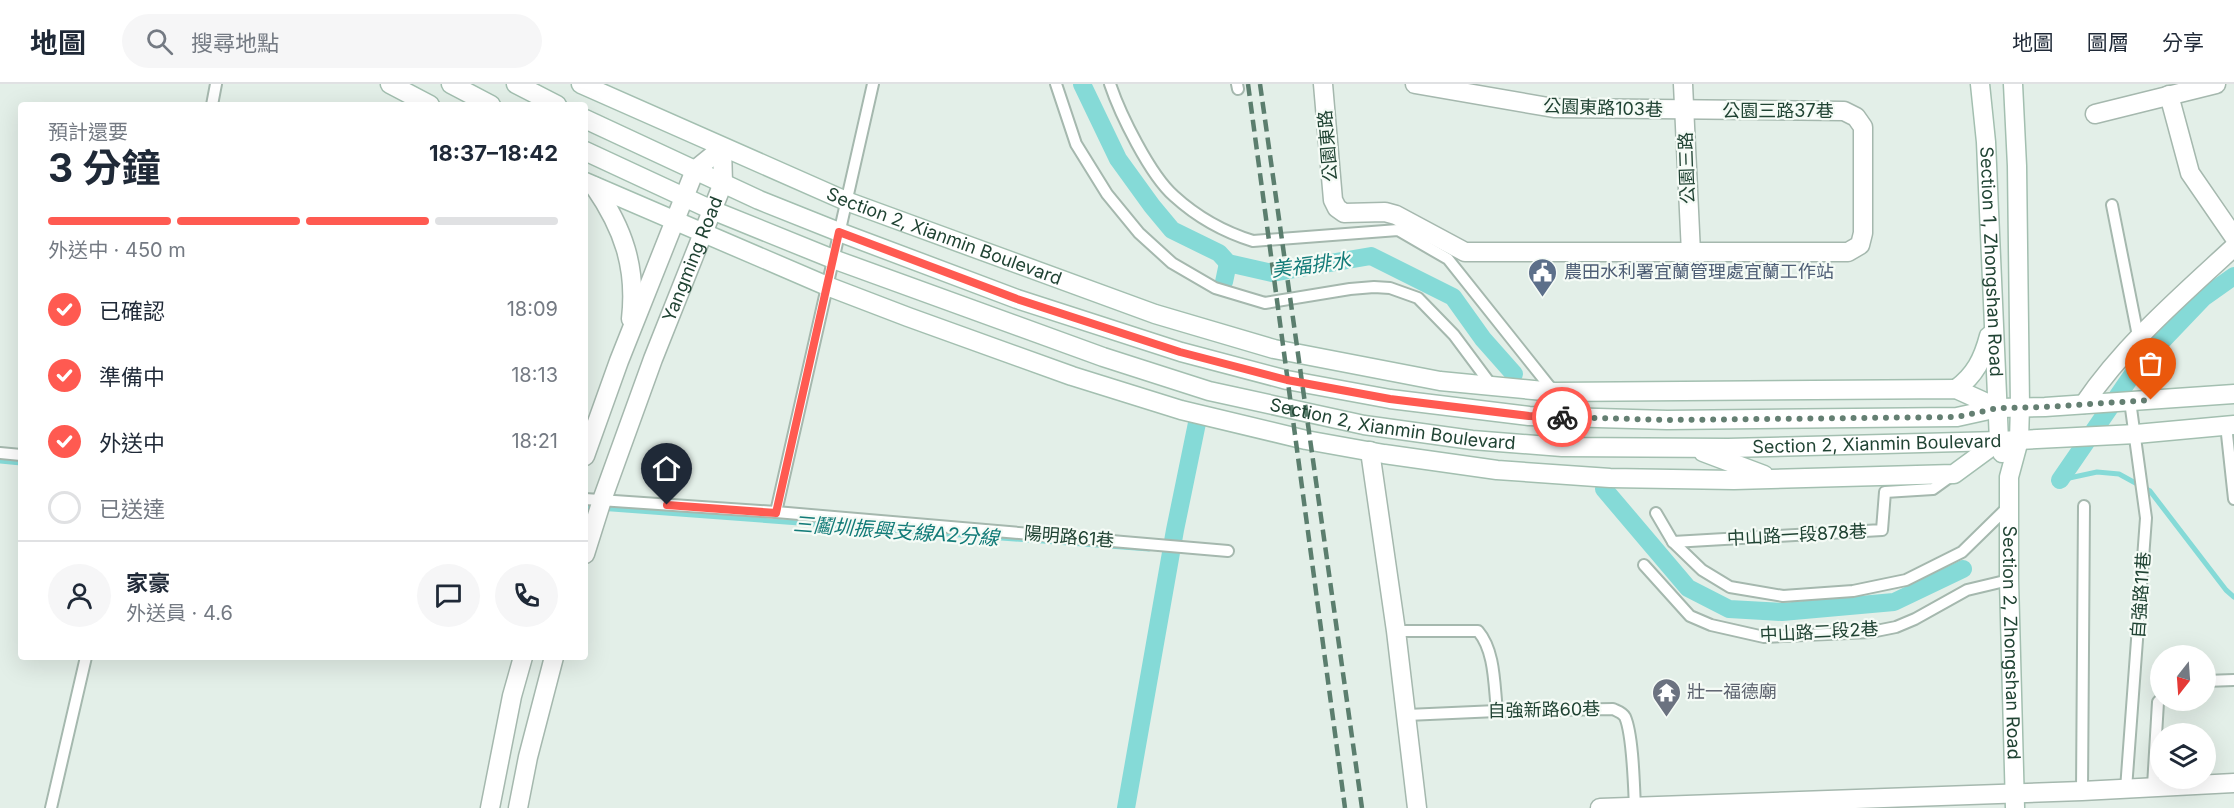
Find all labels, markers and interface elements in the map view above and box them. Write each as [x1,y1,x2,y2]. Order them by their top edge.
search box [122,14,542,68]
icon: search [143,25,176,58]
text: 地圖 [30,26,86,60]
text: 搜尋地點 [191,30,279,56]
text: 地圖 [2012,30,2054,55]
text: 圖層 [2087,30,2129,55]
text: 分享 [2162,30,2204,55]
street label: 公園東路103巷 [1543,95,1663,120]
street label: 公園三路37巷 [1722,100,1834,121]
street label: 公園東路 [1314,109,1341,183]
text: 預計還要 [48,120,128,144]
street label: 公園三路 [1675,132,1698,204]
text: 18:37–18:42 [429,140,558,166]
text: 3 分鐘 [48,144,160,191]
street label: Section 1, Zhongshan Road [1976,146,2007,377]
street label: Section 2, Xianmin Boulevard [824,183,1065,289]
street label: Yangming Road [658,193,727,325]
text: 外送中 · 450 m [48,238,186,262]
water label: 美福排水 [1270,248,1353,282]
public building icon: 農田水利署宜蘭管理處宜蘭工作站 [1527,256,1559,298]
place label: 農田水利署宜蘭管理處宜蘭工作站 [1564,261,1834,282]
icon: check [48,293,81,326]
text: 18:09 [507,297,558,321]
text: 已確認 [99,298,165,324]
pin [2125,338,2176,400]
icon: bag [2134,347,2167,380]
icon: check [48,359,81,392]
text: 18:13 [511,363,558,387]
text: 準備中 [99,364,165,390]
courier [1532,387,1592,447]
street label: Section 2, Xianmin Boulevard [1268,394,1516,453]
icon: bike [1546,401,1579,434]
icon: check [48,425,81,458]
text: 18:21 [511,429,558,453]
text: 外送中 [99,430,165,456]
street label: Section 2, Xianmin Boulevard [1752,430,2002,457]
pin [641,443,692,505]
icon: home [650,452,683,485]
text: 已送達 [99,496,165,522]
water label: 三鬮圳振興支線A2分線 [792,512,1002,550]
street label: 中山路一段878巷 [1726,520,1868,549]
street label: 陽明路61巷 [1023,522,1115,551]
street label: Section 2, Zhongshan Road [1999,525,2025,760]
street label: 自強路11巷 [2127,551,2154,639]
button: person [48,564,111,627]
button: chat [417,564,480,627]
button: phone [495,564,558,627]
text: 家豪 [126,570,170,596]
text: 外送員 · 4.6 [126,601,233,625]
street label: 中山路二段2巷 [1759,618,1879,645]
north arrow [2150,645,2216,711]
map controls [2150,645,2216,789]
temple icon: 壯一福德廟 [1650,676,1682,718]
place label: 壯一福德廟 [1687,681,1777,702]
street label: 自強新路60巷 [1488,698,1600,721]
button: layers [2150,723,2216,789]

